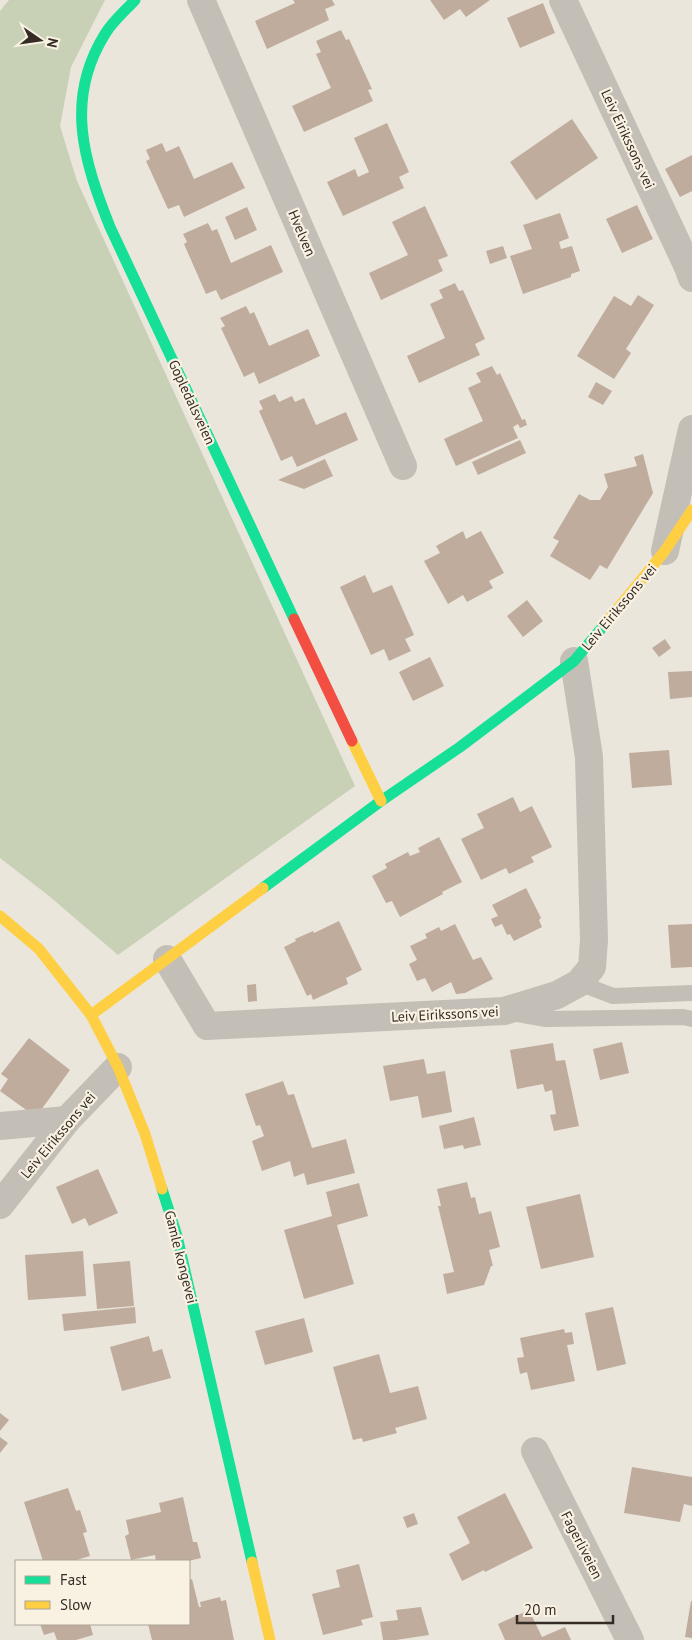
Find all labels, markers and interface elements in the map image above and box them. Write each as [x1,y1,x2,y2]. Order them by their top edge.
north arrow [15,15,65,65]
text: N [43,36,62,49]
street label: Leiv Eirikssons vei [597,86,659,192]
street label: Hvelven [284,207,320,259]
street label: Gopledalsveien [164,357,220,447]
street label: Leiv Eirikssons vei [578,560,660,654]
street label: Leiv Eirikssons vei [391,1002,499,1026]
street label: Leiv Eirikssons vei [17,1088,99,1182]
street label: Gamle kongevei [161,1209,201,1305]
street label: Fagerliveien [557,1508,607,1582]
legend [15,1560,190,1625]
text: Fast [60,1570,87,1589]
scale bar [517,1592,613,1624]
text: Slow [60,1595,91,1614]
text: 20 m [524,1600,557,1619]

